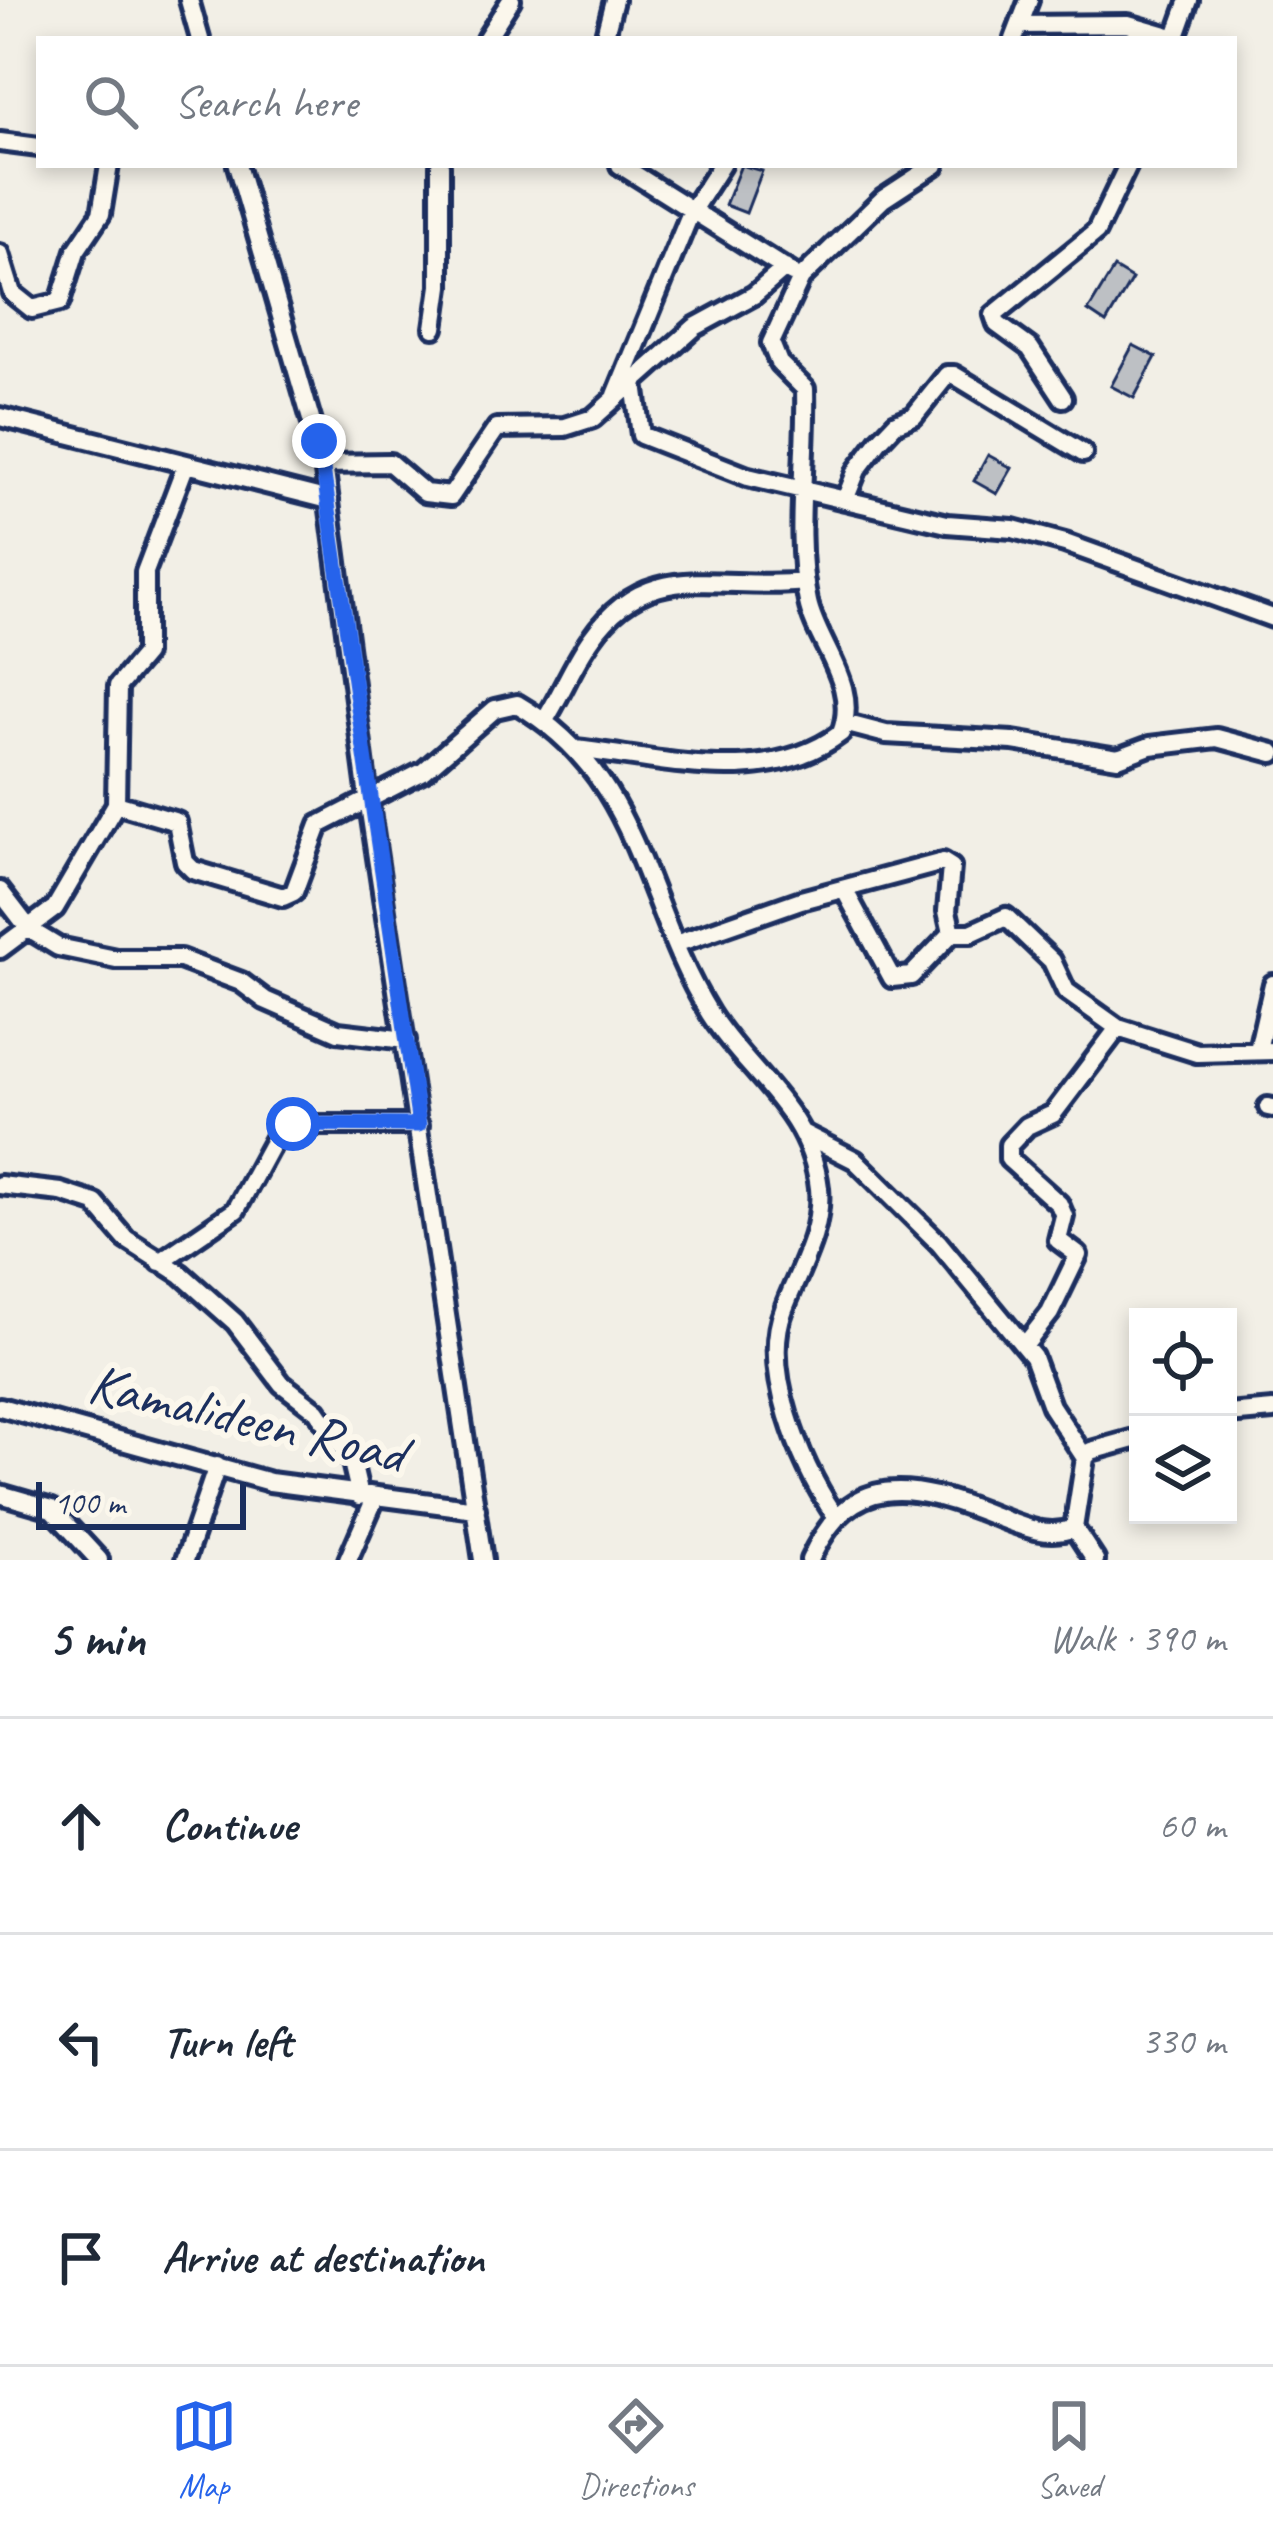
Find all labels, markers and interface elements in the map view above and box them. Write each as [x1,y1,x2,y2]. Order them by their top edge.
search box [36,36,1237,168]
icon: search [78,69,144,135]
text: Search here [174,74,357,131]
route end [292,414,346,468]
route start [266,1097,320,1151]
map controls [1129,1308,1237,1524]
button: locate [1129,1308,1237,1416]
street label: Kamalideen Road [82,1347,421,1491]
button: layers [1129,1416,1237,1524]
scale bar [36,1476,246,1529]
text: 100 m [54,1482,125,1524]
text: 5 min [48,1606,145,1670]
text: Walk · 390 m [1049,1614,1225,1663]
icon: ahead [48,1793,114,1859]
text: Continue [162,1797,296,1854]
text: 60 m [1159,1801,1225,1850]
icon: left [48,2009,114,2075]
text: Turn left [162,2013,292,2070]
text: 330 m [1141,2017,1225,2066]
icon: arrive [48,2225,114,2291]
text: Arrive at destination [162,2229,484,2286]
tab: Map [171,2393,237,2507]
tab: Directions [579,2393,694,2507]
tab: Saved [1036,2393,1102,2507]

